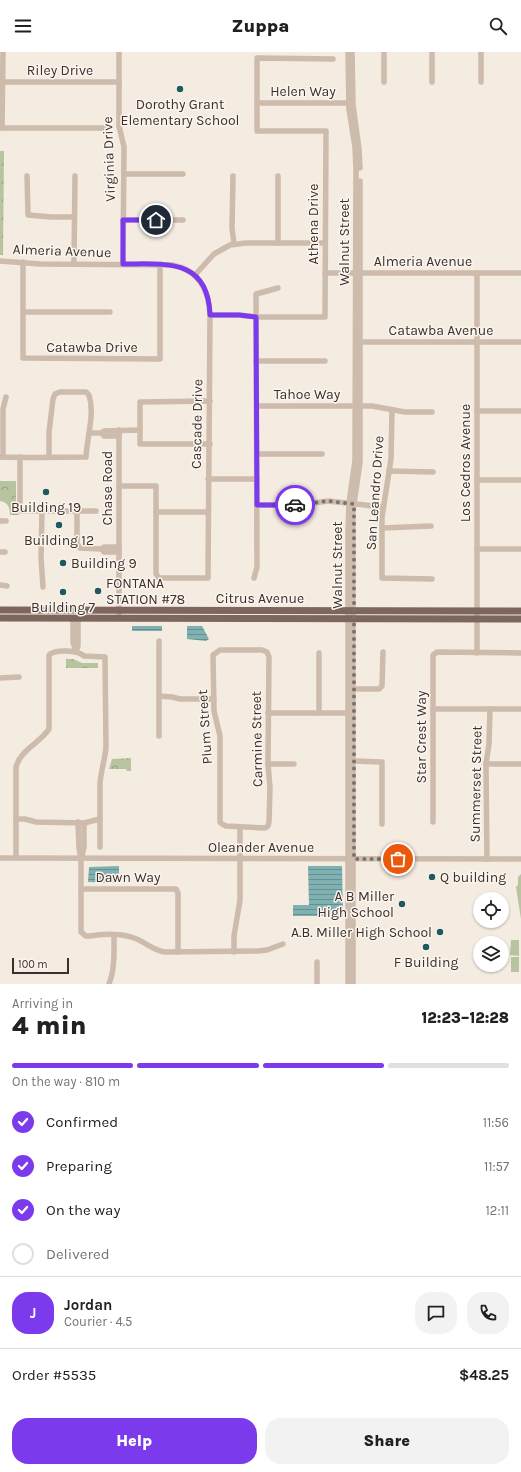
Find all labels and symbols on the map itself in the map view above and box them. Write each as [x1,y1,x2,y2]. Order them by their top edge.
street label: Riley Drive [27,62,93,79]
street label: Helen Way [270,83,336,100]
marker: Dorothy Grant Elementary School [175,84,185,94]
place label: Dorothy Grant Elementary School [121,96,239,129]
street label: Virginia Drive [99,116,119,202]
street label: Athena Drive [305,183,322,265]
street label: Walnut Street [336,198,353,286]
pin [139,203,173,237]
street label: Almeria Avenue [12,241,112,261]
street label: Almeria Avenue [374,253,472,270]
street label: Catawba Avenue [389,322,493,339]
street label: Catawba Drive [46,339,138,356]
street label: Cascade Drive [188,379,206,469]
street label: Tahoe Way [274,386,341,403]
street label: Los Cedros Avenue [457,404,474,522]
street label: San Leandro Drive [363,435,387,551]
street label: Chase Road [99,451,116,525]
courier [275,485,315,525]
marker: Building 19 [41,487,51,497]
place label: Building 19 [11,499,81,516]
marker: Building 12 [54,520,64,530]
street label: Walnut Street [329,521,346,609]
place label: Building 12 [24,532,94,549]
place label: Building 9 [71,555,137,572]
marker: Building 9 [58,558,68,568]
place label: FONTANA STATION #78 [106,575,185,608]
marker: FONTANA STATION #78 [93,586,103,596]
marker: Building 7 [58,587,68,597]
street label: Citrus Avenue [216,590,304,607]
place label: Building 7 [31,599,95,616]
street label: Plum Street [194,689,216,765]
street label: Star Crest Way [413,690,430,783]
street label: Carmine Street [248,691,266,787]
street label: Summerset Street [466,725,486,843]
street label: Oleander Avenue [208,839,314,856]
pin [381,842,415,876]
street label: Dawn Way [95,869,161,886]
place label: Q building [440,869,506,886]
marker: Q building [427,872,437,882]
place label: A B Miller High School [317,888,395,921]
marker: A B Miller High School [397,899,407,909]
place label: A.B. Miller High School [291,924,432,941]
marker: A.B. Miller High School [435,927,445,937]
marker: F Building [421,942,431,952]
place label: F Building [394,954,458,971]
scale bar [12,956,69,975]

